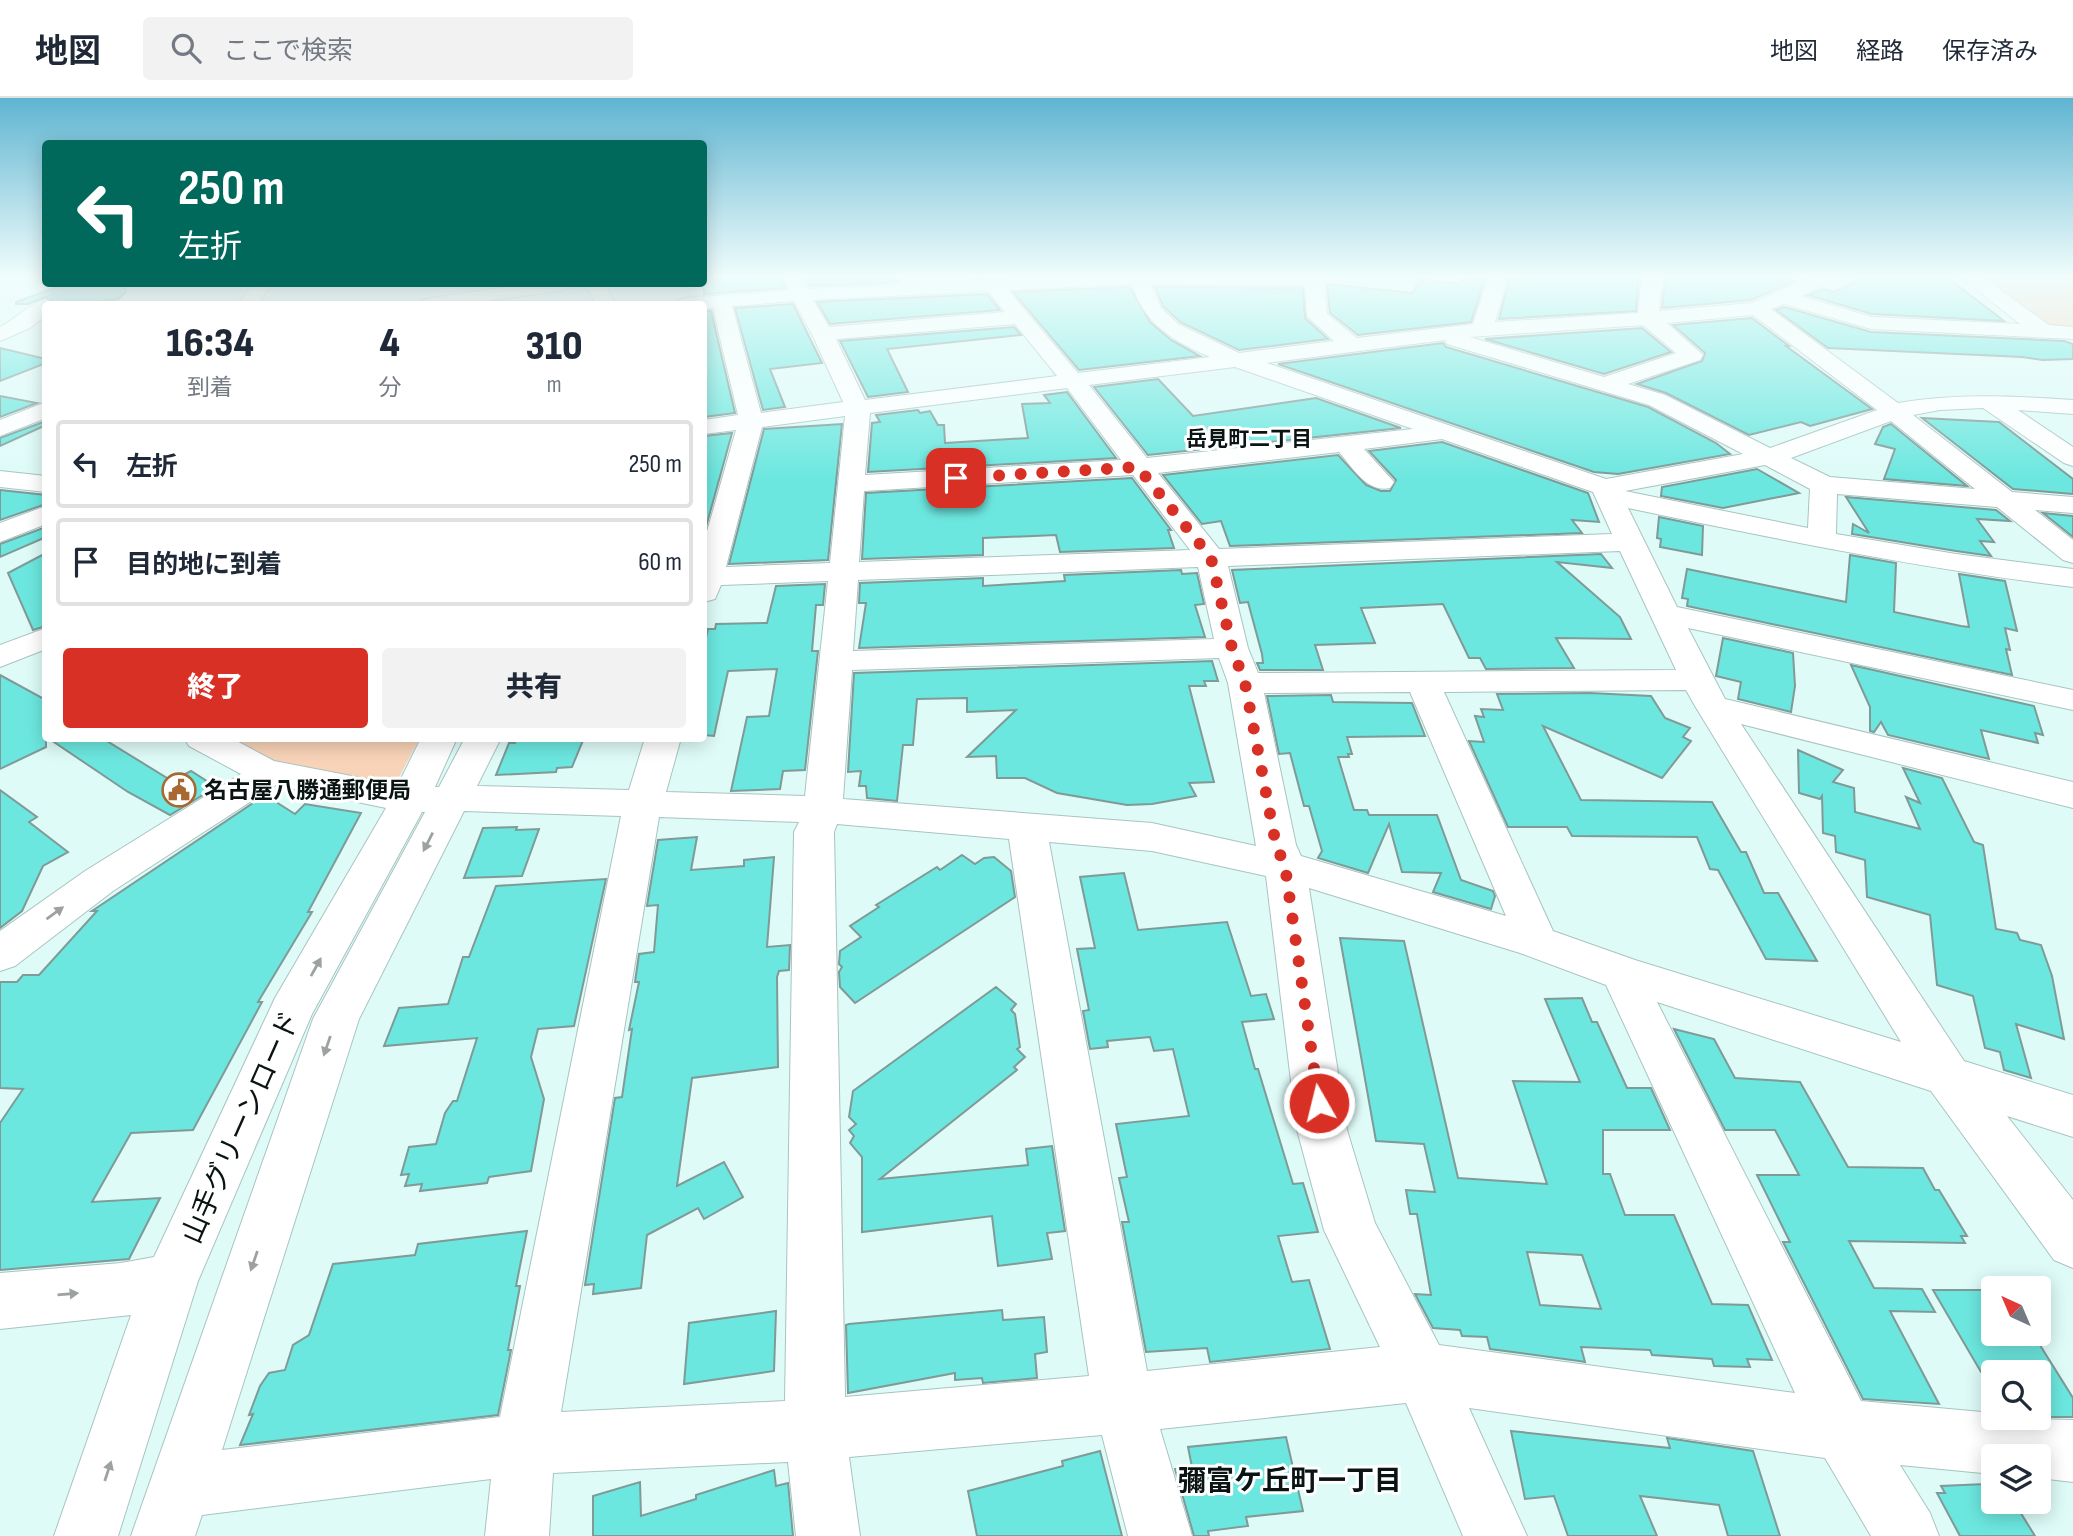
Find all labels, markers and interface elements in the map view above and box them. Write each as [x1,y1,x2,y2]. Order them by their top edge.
search box [143,17,633,80]
icon: search [167,29,205,67]
text: 地図 [35,32,101,72]
text: ここで検索 [223,36,353,67]
text: 地図 [1770,37,1818,66]
text: 経路 [1856,37,1904,66]
text: 保存済み [1942,37,2038,66]
text: 250 m [178,160,284,219]
icon: left [63,168,154,259]
text: 左折 [178,228,242,267]
text: 16:34 [166,318,254,369]
text: 4 [379,318,400,369]
text: 310 [525,321,583,372]
text: m [547,371,561,399]
text: 到着 [187,374,233,402]
text: 分 [378,374,401,402]
district label: 岳見町二丁目 [1186,427,1312,452]
icon: left [67,445,105,483]
pin [926,448,986,508]
text: 250 m [628,449,682,480]
text: 左折 [126,452,178,483]
icon: arrive [937,459,975,497]
icon: arrive [67,543,105,581]
text: 60 m [638,547,682,578]
text: 目的地に到着 [126,550,282,581]
button: 終了 [63,648,368,728]
button: 共有 [382,648,686,728]
public building icon: 名古屋八勝通郵便局 [160,771,198,809]
place label: 名古屋八勝通郵便局 [204,777,411,805]
one-way arrow [422,832,433,852]
one-way arrow [46,907,64,921]
one-way arrow [310,958,322,977]
street label: 山手グリーンロード [175,1006,307,1249]
one-way arrow [321,1035,332,1056]
position arrow [1282,1066,1356,1140]
one-way arrow [248,1251,259,1272]
north arrow [1981,1276,2051,1346]
map controls [1981,1276,2051,1514]
one-way arrow [57,1289,79,1300]
button: search [1981,1360,2051,1430]
button: layers [1981,1444,2051,1514]
one-way arrow [103,1461,114,1482]
district label: 彌富ケ丘町一丁目 [1178,1465,1402,1498]

